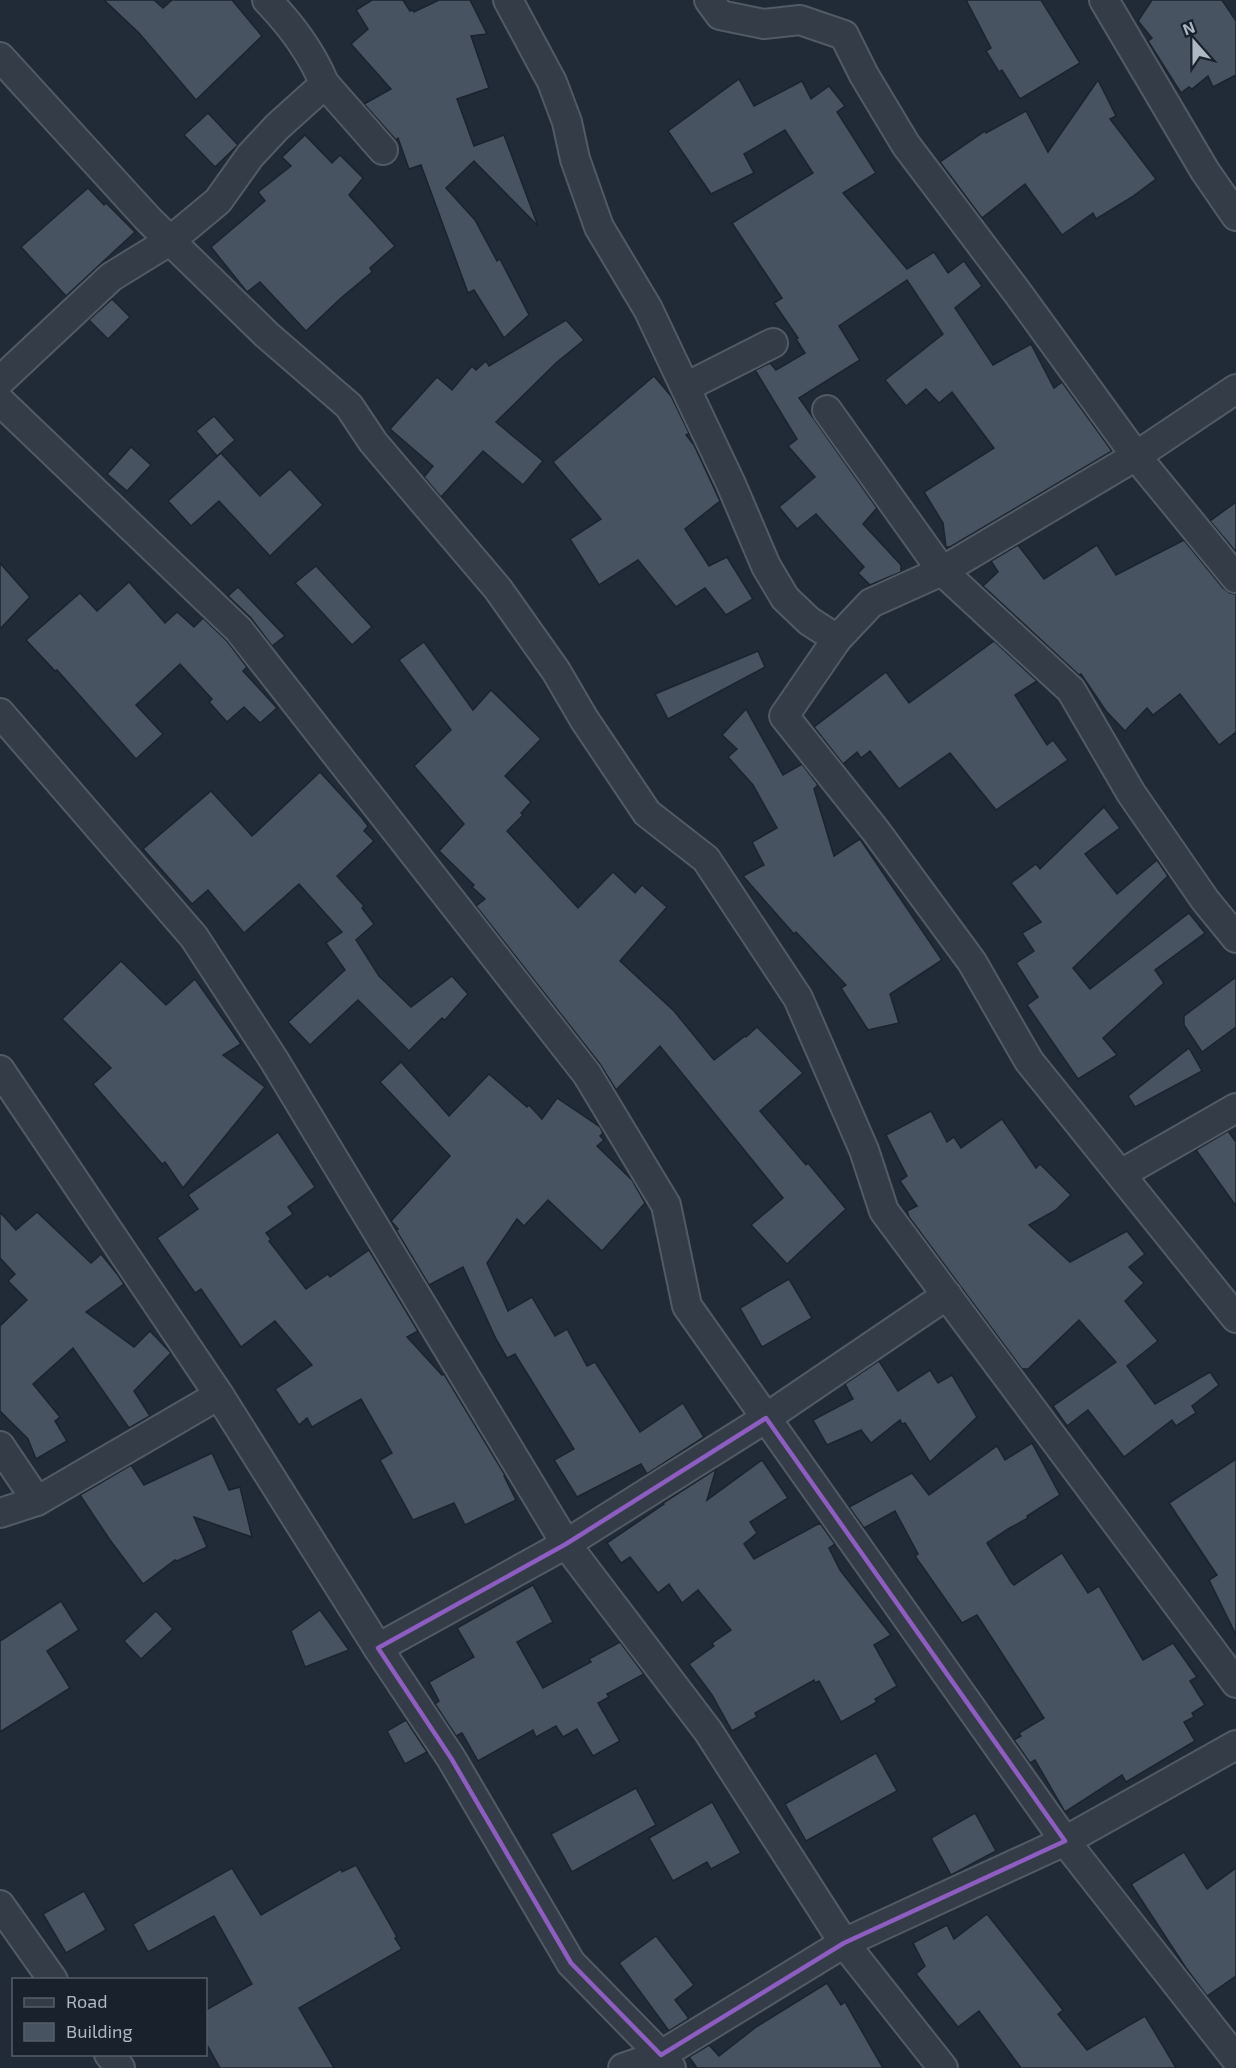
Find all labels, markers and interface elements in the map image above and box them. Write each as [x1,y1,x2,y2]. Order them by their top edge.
north arrow [1164,12,1224,72]
text: N [1180,17,1197,38]
legend [12,1978,207,2056]
text: Road [66,1990,107,2012]
text: Building [66,2020,133,2042]

